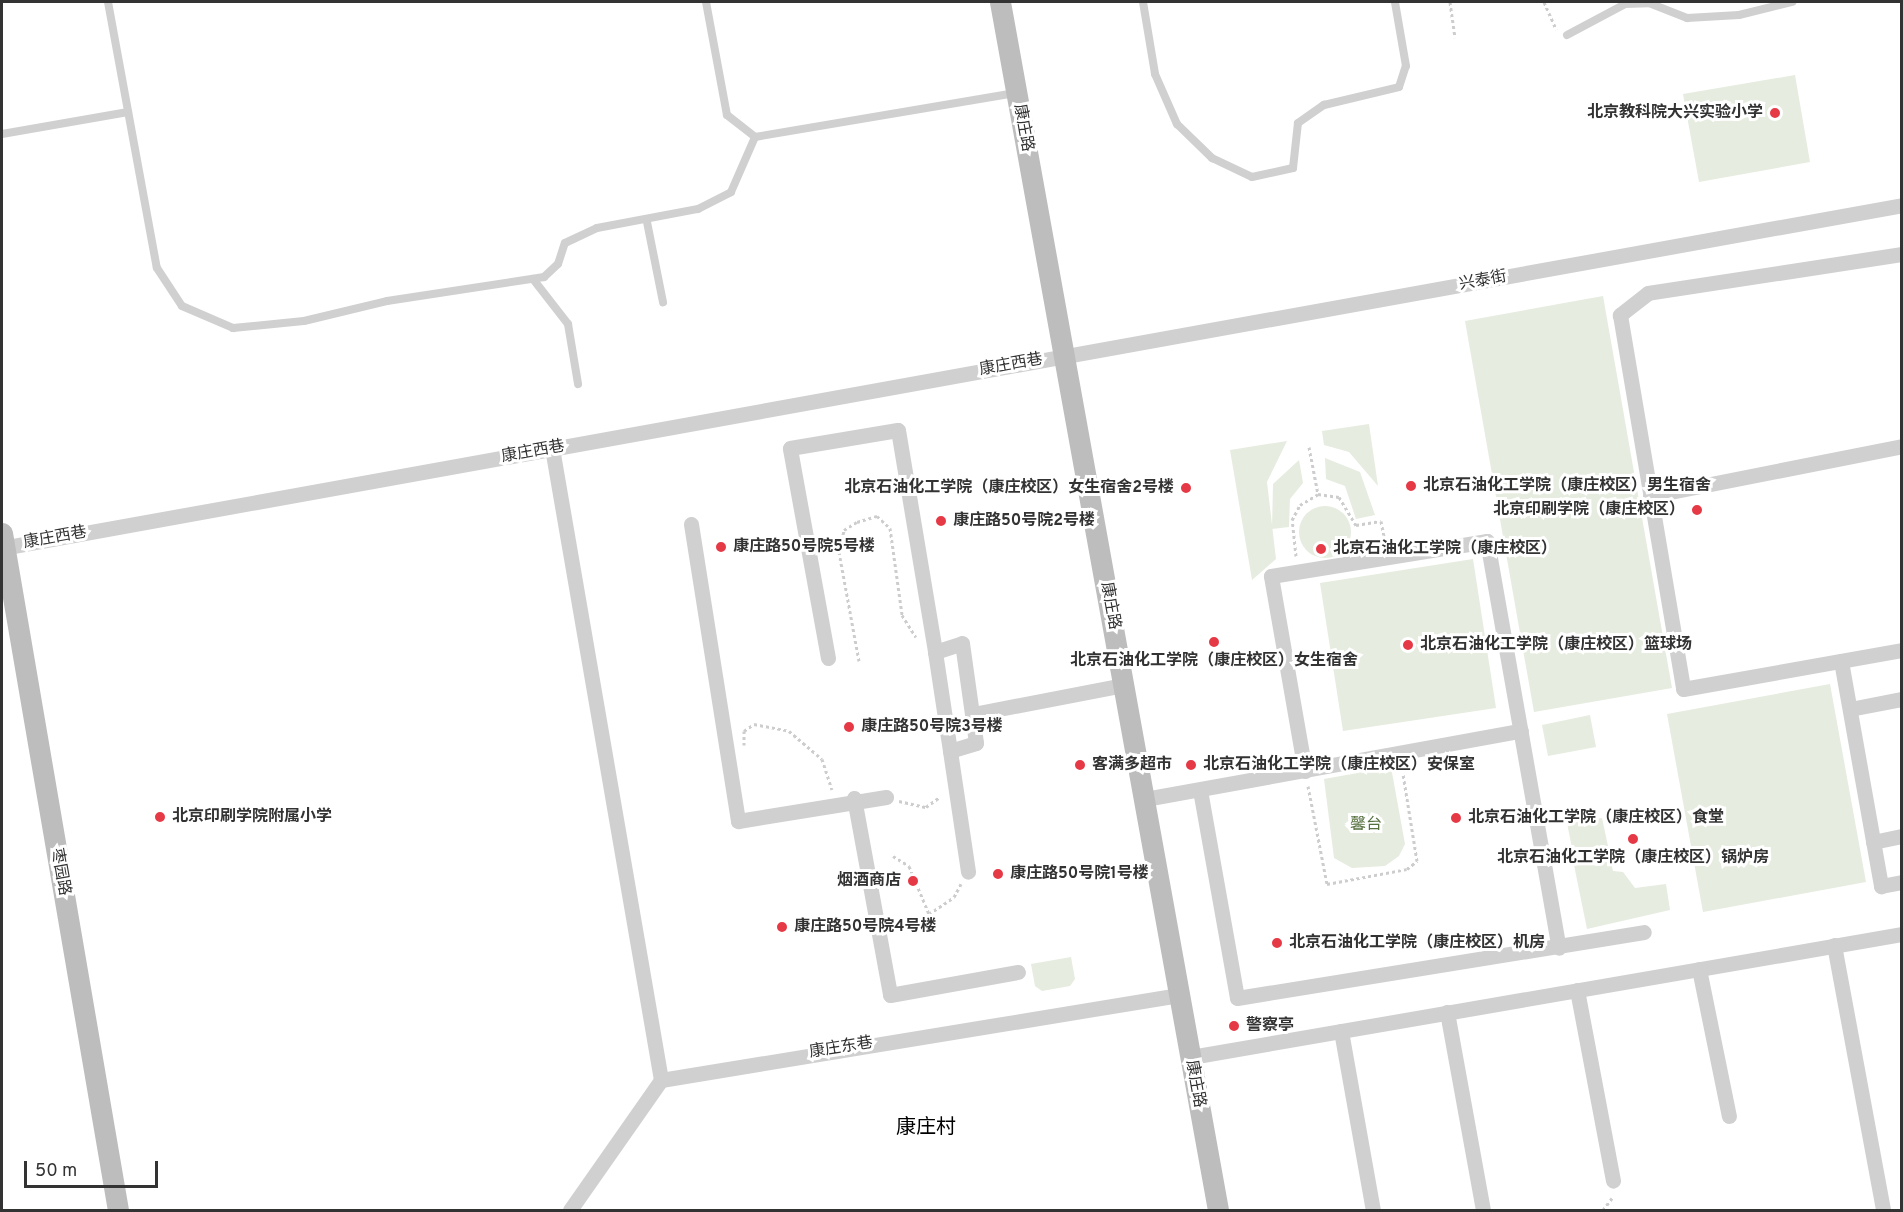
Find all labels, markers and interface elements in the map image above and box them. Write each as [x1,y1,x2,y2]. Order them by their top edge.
street label: 康庄路 [1009,103,1037,153]
place label: 北京教科院大兴实验小学 [1587,103,1763,123]
marker: 北京教科院大兴实验小学 [1768,106,1782,120]
street label: 兴泰街 [1458,267,1508,295]
street label: 康庄西巷 [978,350,1044,380]
street label: 康庄西巷 [500,437,566,467]
place label: 北京石油化工学院（康庄校区）男生宿舍 [1423,476,1711,496]
place label: 北京石油化工学院（康庄校区）女生宿舍2号楼 [844,478,1174,498]
marker: 北京石油化工学院（康庄校区）男生宿舍 [1404,479,1418,493]
marker: 北京石油化工学院（康庄校区）女生宿舍2号楼 [1179,481,1193,495]
place label: 北京印刷学院（康庄校区） [1493,500,1685,520]
marker: 北京印刷学院（康庄校区） [1690,503,1704,517]
place label: 康庄路50号院2号楼 [953,511,1095,531]
marker: 康庄路50号院2号楼 [934,514,948,528]
street label: 康庄西巷 [22,523,88,553]
place label: 康庄路50号院5号楼 [733,537,875,557]
place label: 北京石油化工学院（康庄校区） [1333,539,1557,559]
marker: 康庄路50号院5号楼 [714,540,728,554]
marker: 北京石油化工学院（康庄校区） [1314,542,1328,556]
street label: 康庄路 [1096,581,1124,631]
marker: 北京石油化工学院（康庄校区）女生宿舍 [1207,635,1221,649]
place label: 北京石油化工学院（康庄校区）篮球场 [1420,635,1692,655]
marker: 北京石油化工学院（康庄校区）篮球场 [1401,638,1415,652]
place label: 北京石油化工学院（康庄校区）女生宿舍 [1070,651,1358,671]
place label: 康庄路50号院3号楼 [861,717,1003,737]
marker: 康庄路50号院3号楼 [842,720,856,734]
place label: 客满多超市 [1092,755,1172,775]
place label: 北京石油化工学院（康庄校区）安保室 [1203,755,1475,775]
marker: 客满多超市 [1073,758,1087,772]
marker: 北京石油化工学院（康庄校区）安保室 [1184,758,1198,772]
place label: 北京印刷学院附属小学 [172,807,332,827]
place label: 北京石油化工学院（康庄校区）食堂 [1468,808,1724,828]
marker: 北京印刷学院附属小学 [153,810,167,824]
marker: 北京石油化工学院（康庄校区）食堂 [1449,811,1463,825]
park label: 馨台 [1350,815,1382,835]
marker: 北京石油化工学院（康庄校区）锅炉房 [1626,832,1640,846]
street label: 枣园路 [46,847,74,897]
place label: 北京石油化工学院（康庄校区）锅炉房 [1497,848,1769,868]
place label: 康庄路50号院1号楼 [1010,864,1149,884]
marker: 康庄路50号院1号楼 [991,867,1005,881]
place label: 烟酒商店 [837,871,901,891]
marker: 烟酒商店 [906,874,920,888]
place label: 康庄路50号院4号楼 [794,917,937,937]
marker: 康庄路50号院4号楼 [775,920,789,934]
place label: 北京石油化工学院（康庄校区）机房 [1289,933,1545,953]
marker: 北京石油化工学院（康庄校区）机房 [1270,936,1284,950]
place label: 警察亭 [1246,1016,1294,1036]
marker: 警察亭 [1227,1019,1241,1033]
street label: 康庄东巷 [808,1034,874,1062]
street label: 康庄路 [1181,1059,1209,1109]
district label: 康庄村 [896,1116,956,1140]
scale bar [27,1149,160,1187]
text: 50 m [35,1160,77,1183]

